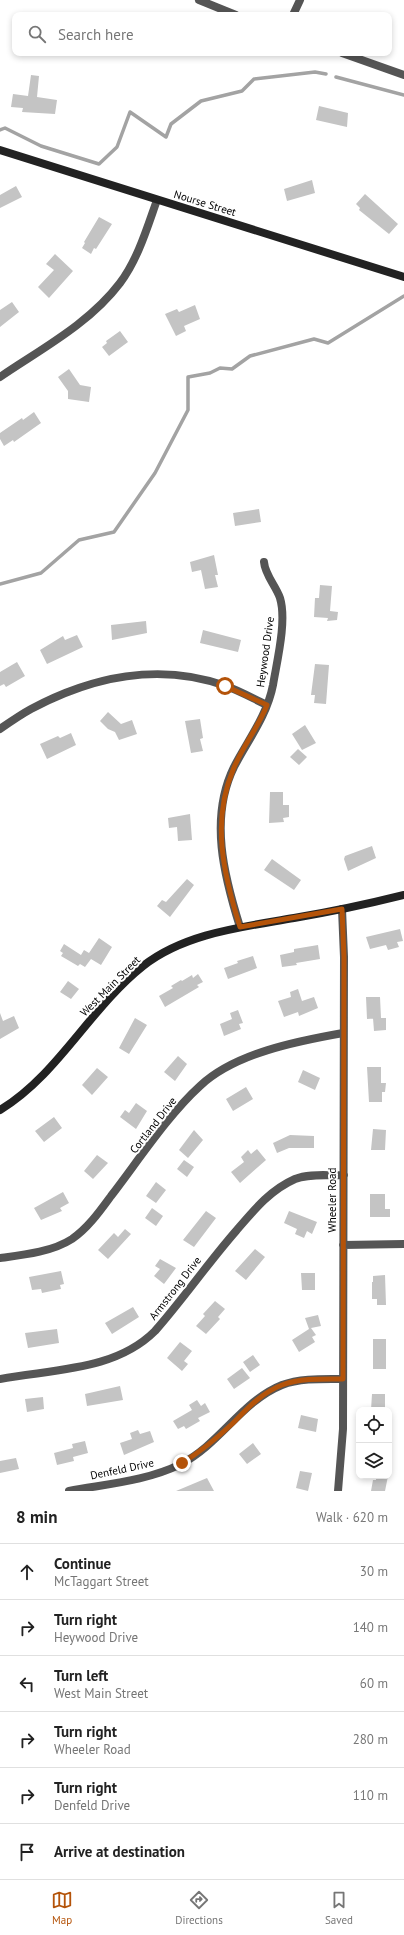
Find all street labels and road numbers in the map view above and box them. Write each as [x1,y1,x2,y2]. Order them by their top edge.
street label: Nourse Street [172,187,238,219]
street label: Heywood Drive [253,615,277,688]
street label: West Main Street [77,953,143,1019]
street label: Cortland Drive [127,1094,180,1156]
street label: Wheeler Road [325,1167,339,1232]
street label: Armstrong Drive [146,1253,204,1323]
street label: Denfeld Drive [89,1455,155,1483]

